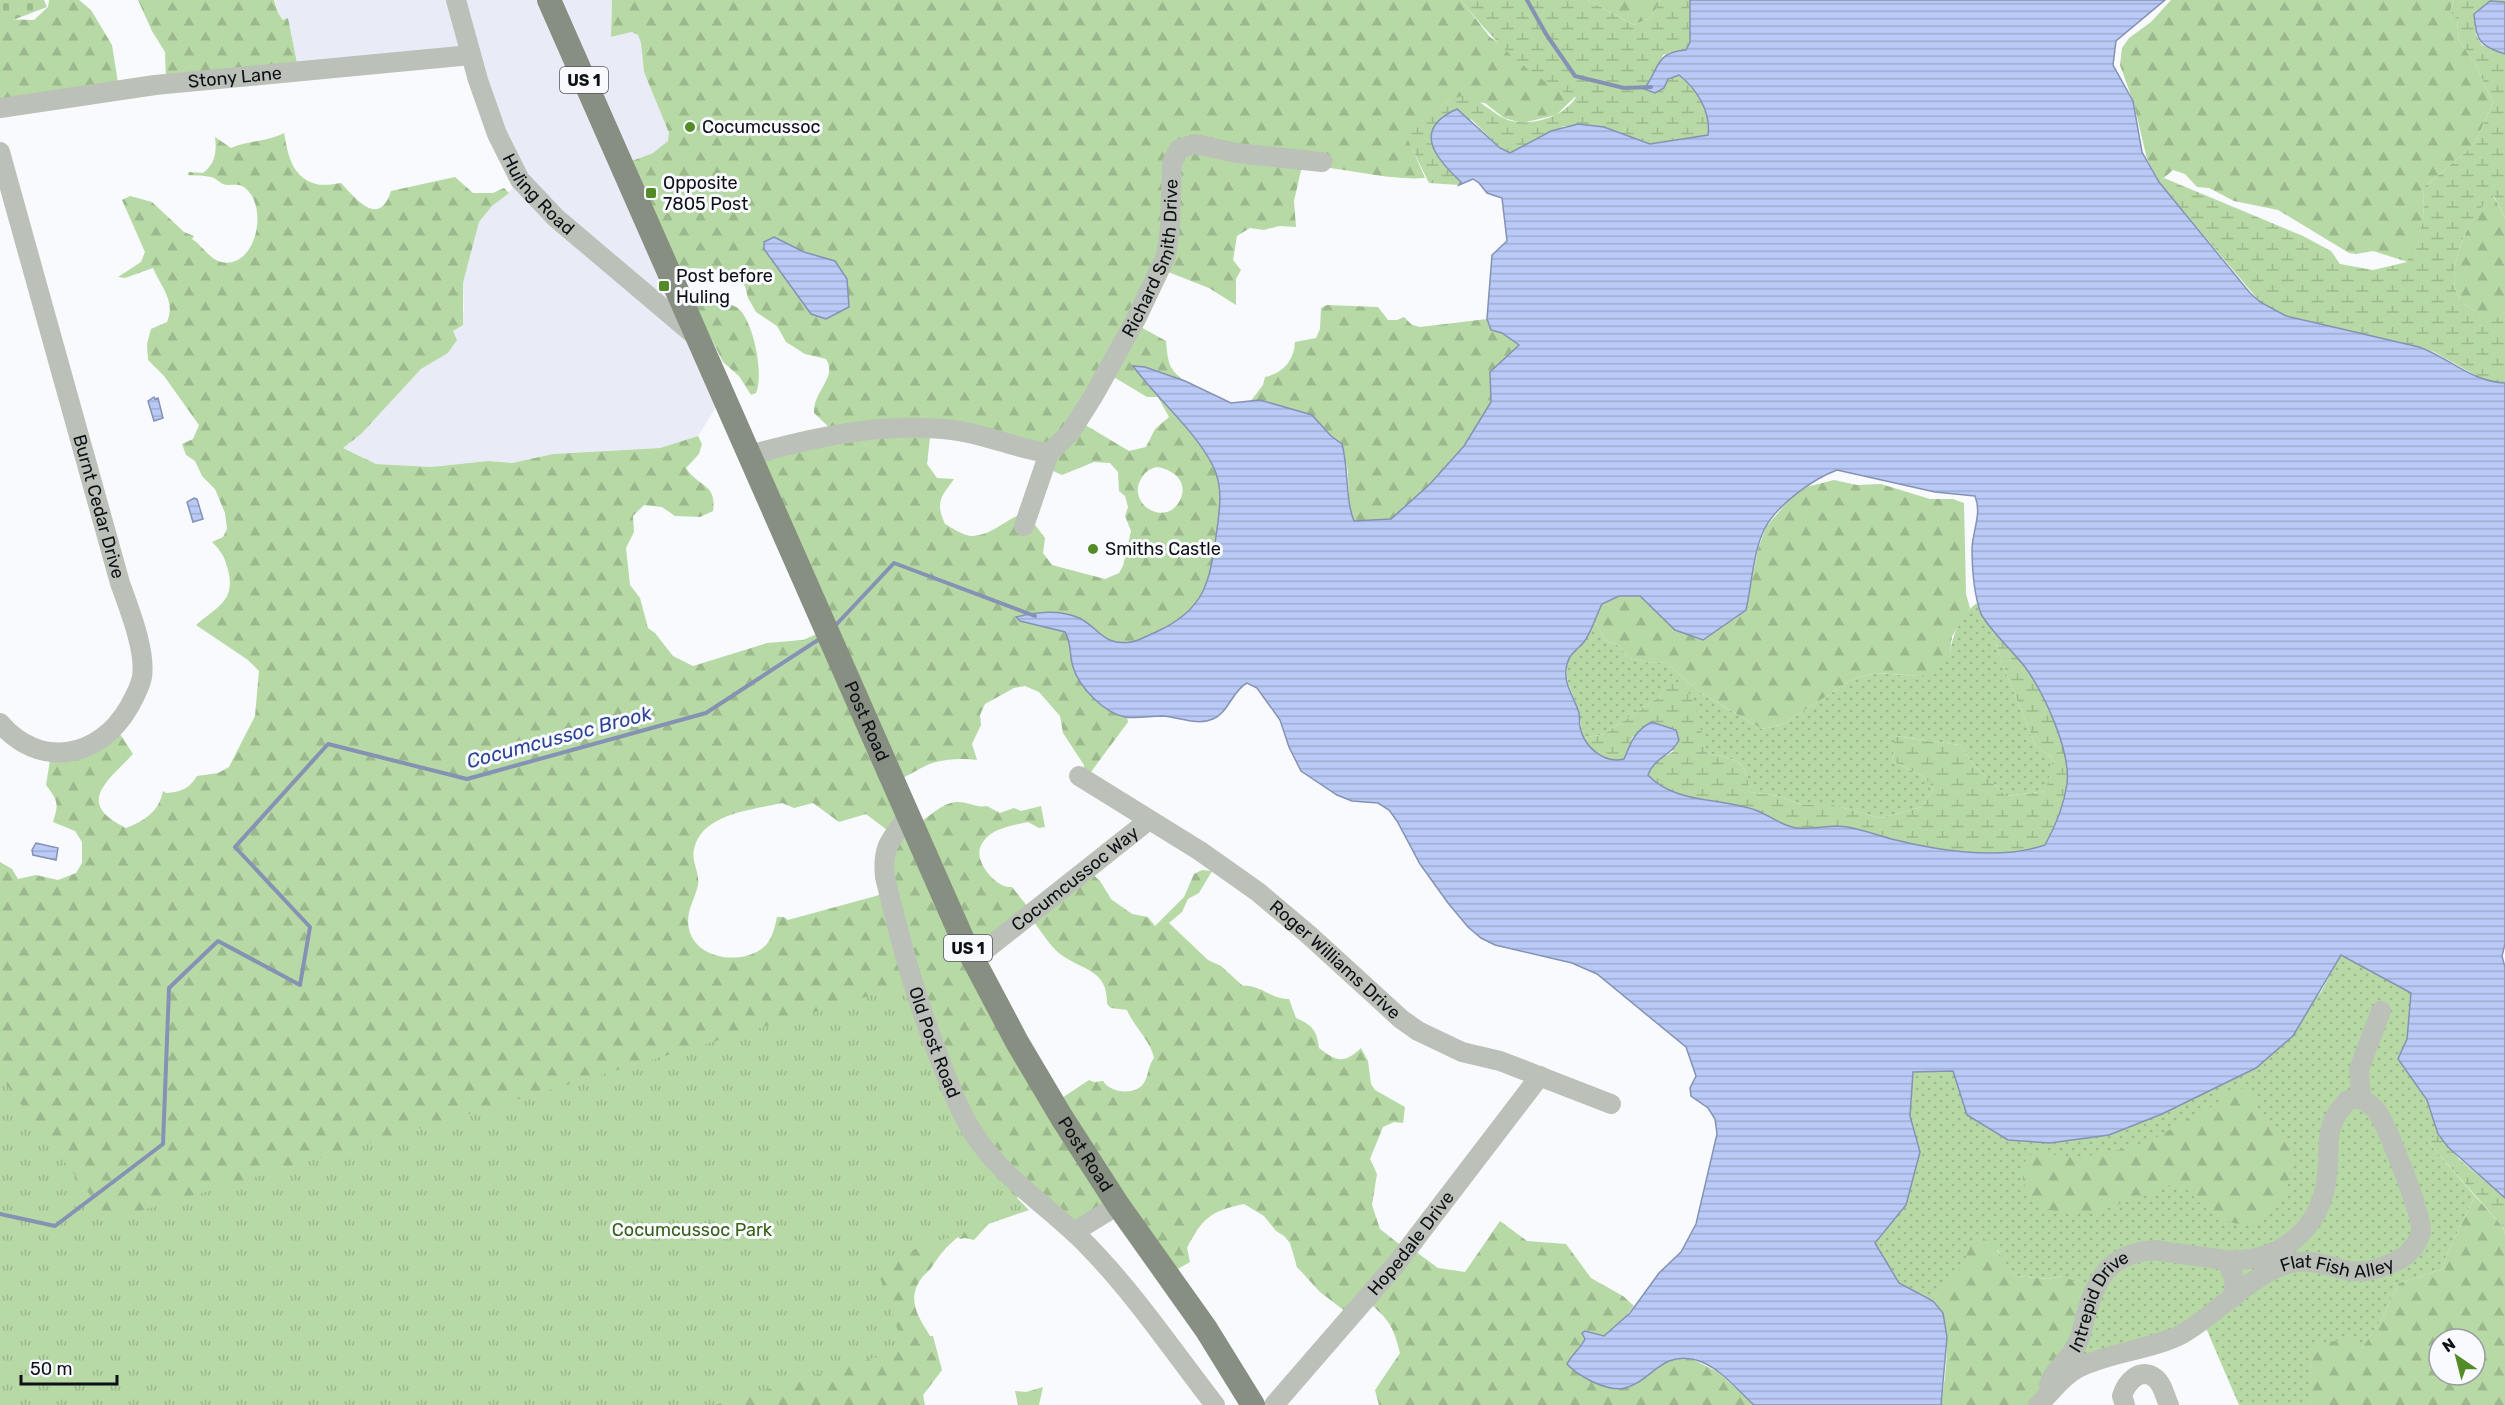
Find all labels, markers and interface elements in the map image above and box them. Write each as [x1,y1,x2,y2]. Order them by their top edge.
street label: Stony Lane [187,62,283,93]
road number: US 1 [560,67,608,93]
place label: Cocumcussoc [702,116,821,138]
marker: Cocumcussoc [683,120,697,134]
street label: Huling Road [498,150,579,240]
place label: Opposite 7805 Post [663,172,748,215]
street label: Richard Smith Drive [1117,179,1183,341]
marker: Opposite 7805 Post [644,186,658,200]
place label: Post before Huling [676,265,773,308]
marker: Post before Huling [657,279,671,293]
street label: Burnt Cedar Drive [68,432,129,581]
place label: Smiths Castle [1105,538,1221,560]
marker: Smiths Castle [1086,542,1100,556]
street label: Post Road [839,678,894,765]
water label: Cocumcussoc Brook [464,701,655,773]
street label: Cocumcussoc Way [1007,821,1143,936]
street label: Roger Williams Drive [1265,896,1405,1024]
road number: US 1 [944,935,992,961]
street label: Old Post Road [904,984,965,1101]
street label: Post Road [1053,1113,1118,1196]
street label: Hopedale Drive [1363,1187,1459,1300]
park label: Cocumcussoc Park [612,1219,773,1241]
street label: Intrepid Drive [2064,1246,2132,1357]
street label: Flat Fish Alley [2277,1250,2398,1283]
north arrow [2427,1327,2487,1387]
text: N [2439,1334,2459,1356]
scale bar [21,1348,117,1386]
text: 50 m [30,1358,73,1380]

